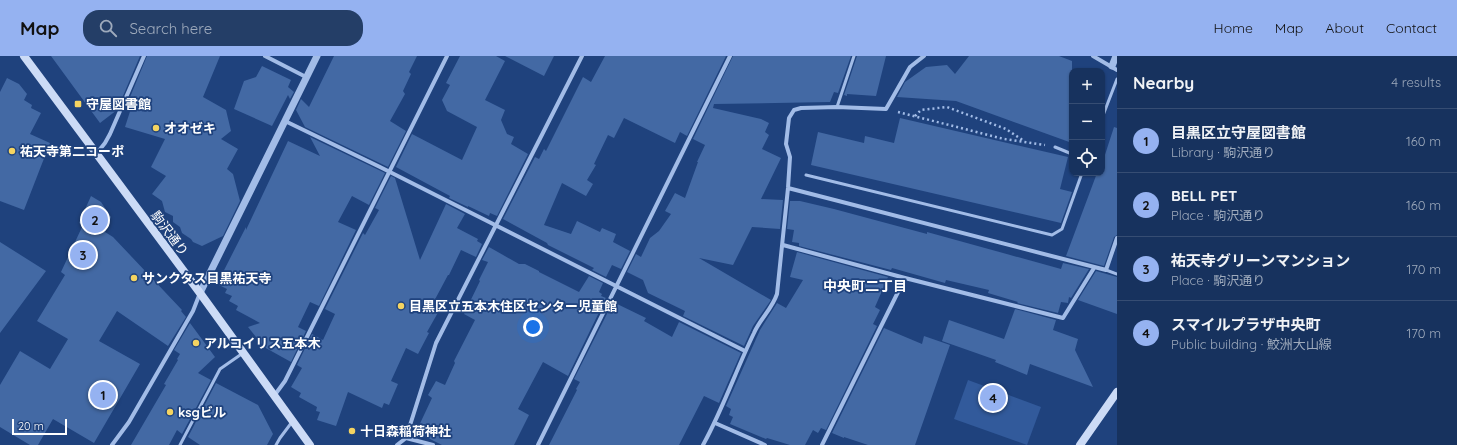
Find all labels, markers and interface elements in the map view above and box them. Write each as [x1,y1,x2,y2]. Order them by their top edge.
search box [83,10,363,46]
text: Map [20,16,59,40]
icon: search [97,17,119,39]
text: Search here [129,19,212,38]
text: Home [1214,19,1253,37]
text: Map [1275,19,1303,37]
text: About [1325,19,1364,37]
text: Contact [1386,19,1437,37]
map controls [1069,68,1105,176]
button: + [1069,68,1105,104]
text: Nearby [1133,72,1194,93]
text: 4 results [1391,74,1441,90]
place label: 守屋図書館 [86,96,151,112]
marker: 守屋図書館 [73,99,83,109]
button: − [1069,104,1105,140]
place label: オオゼキ [164,120,216,136]
marker: オオゼキ [151,123,161,133]
text: 目黒区立守屋図書館 [1171,123,1306,142]
text: 1 [1143,133,1149,149]
text: 160 m [1406,133,1441,149]
button: locate [1069,140,1105,176]
place label: 祐天寺第二コーポ [20,143,124,159]
text: Library · 駒沢通り [1171,144,1275,160]
marker: 祐天寺第二コーポ [7,146,17,156]
text: BELL PET [1171,186,1237,205]
text: 2 [1142,197,1150,213]
text: 160 m [1406,197,1441,213]
pin: 2 [82,205,108,235]
street label: 駒沢通り [148,207,192,259]
text: Place · 駒沢通り [1171,207,1265,223]
pin: 3 [70,240,96,270]
text: 祐天寺グリーンマンション [1171,251,1350,270]
text: 3 [1143,261,1149,277]
text: 170 m [1406,261,1441,277]
place label: サンクタス目黒祐天寺 [142,270,271,286]
text: Place · 駒沢通り [1171,272,1265,288]
marker: サンクタス目黒祐天寺 [129,273,139,283]
district label: 中央町二丁目 [823,277,907,295]
place label: 目黒区立五本木住区センター児童館 [409,298,617,314]
marker: 目黒区立五本木住区センター児童館 [396,301,406,311]
text: スマイルプラザ中央町 [1171,315,1321,334]
your location [523,317,543,337]
text: 4 [1142,325,1150,341]
text: 170 m [1406,325,1441,341]
place label: アルコイリス五本木 [204,335,322,351]
text: Public building · 鮫洲大山線 [1171,336,1332,352]
marker: アルコイリス五本木 [191,338,201,348]
pin: 1 [90,380,116,410]
pin: 4 [980,383,1006,413]
place label: ksgビル [178,404,226,420]
marker: ksgビル [165,407,175,417]
scale bar [12,417,67,436]
text: 20 m [18,419,44,433]
place label: 十日森稲荷神社 [360,423,451,439]
marker: 十日森稲荷神社 [347,426,357,436]

